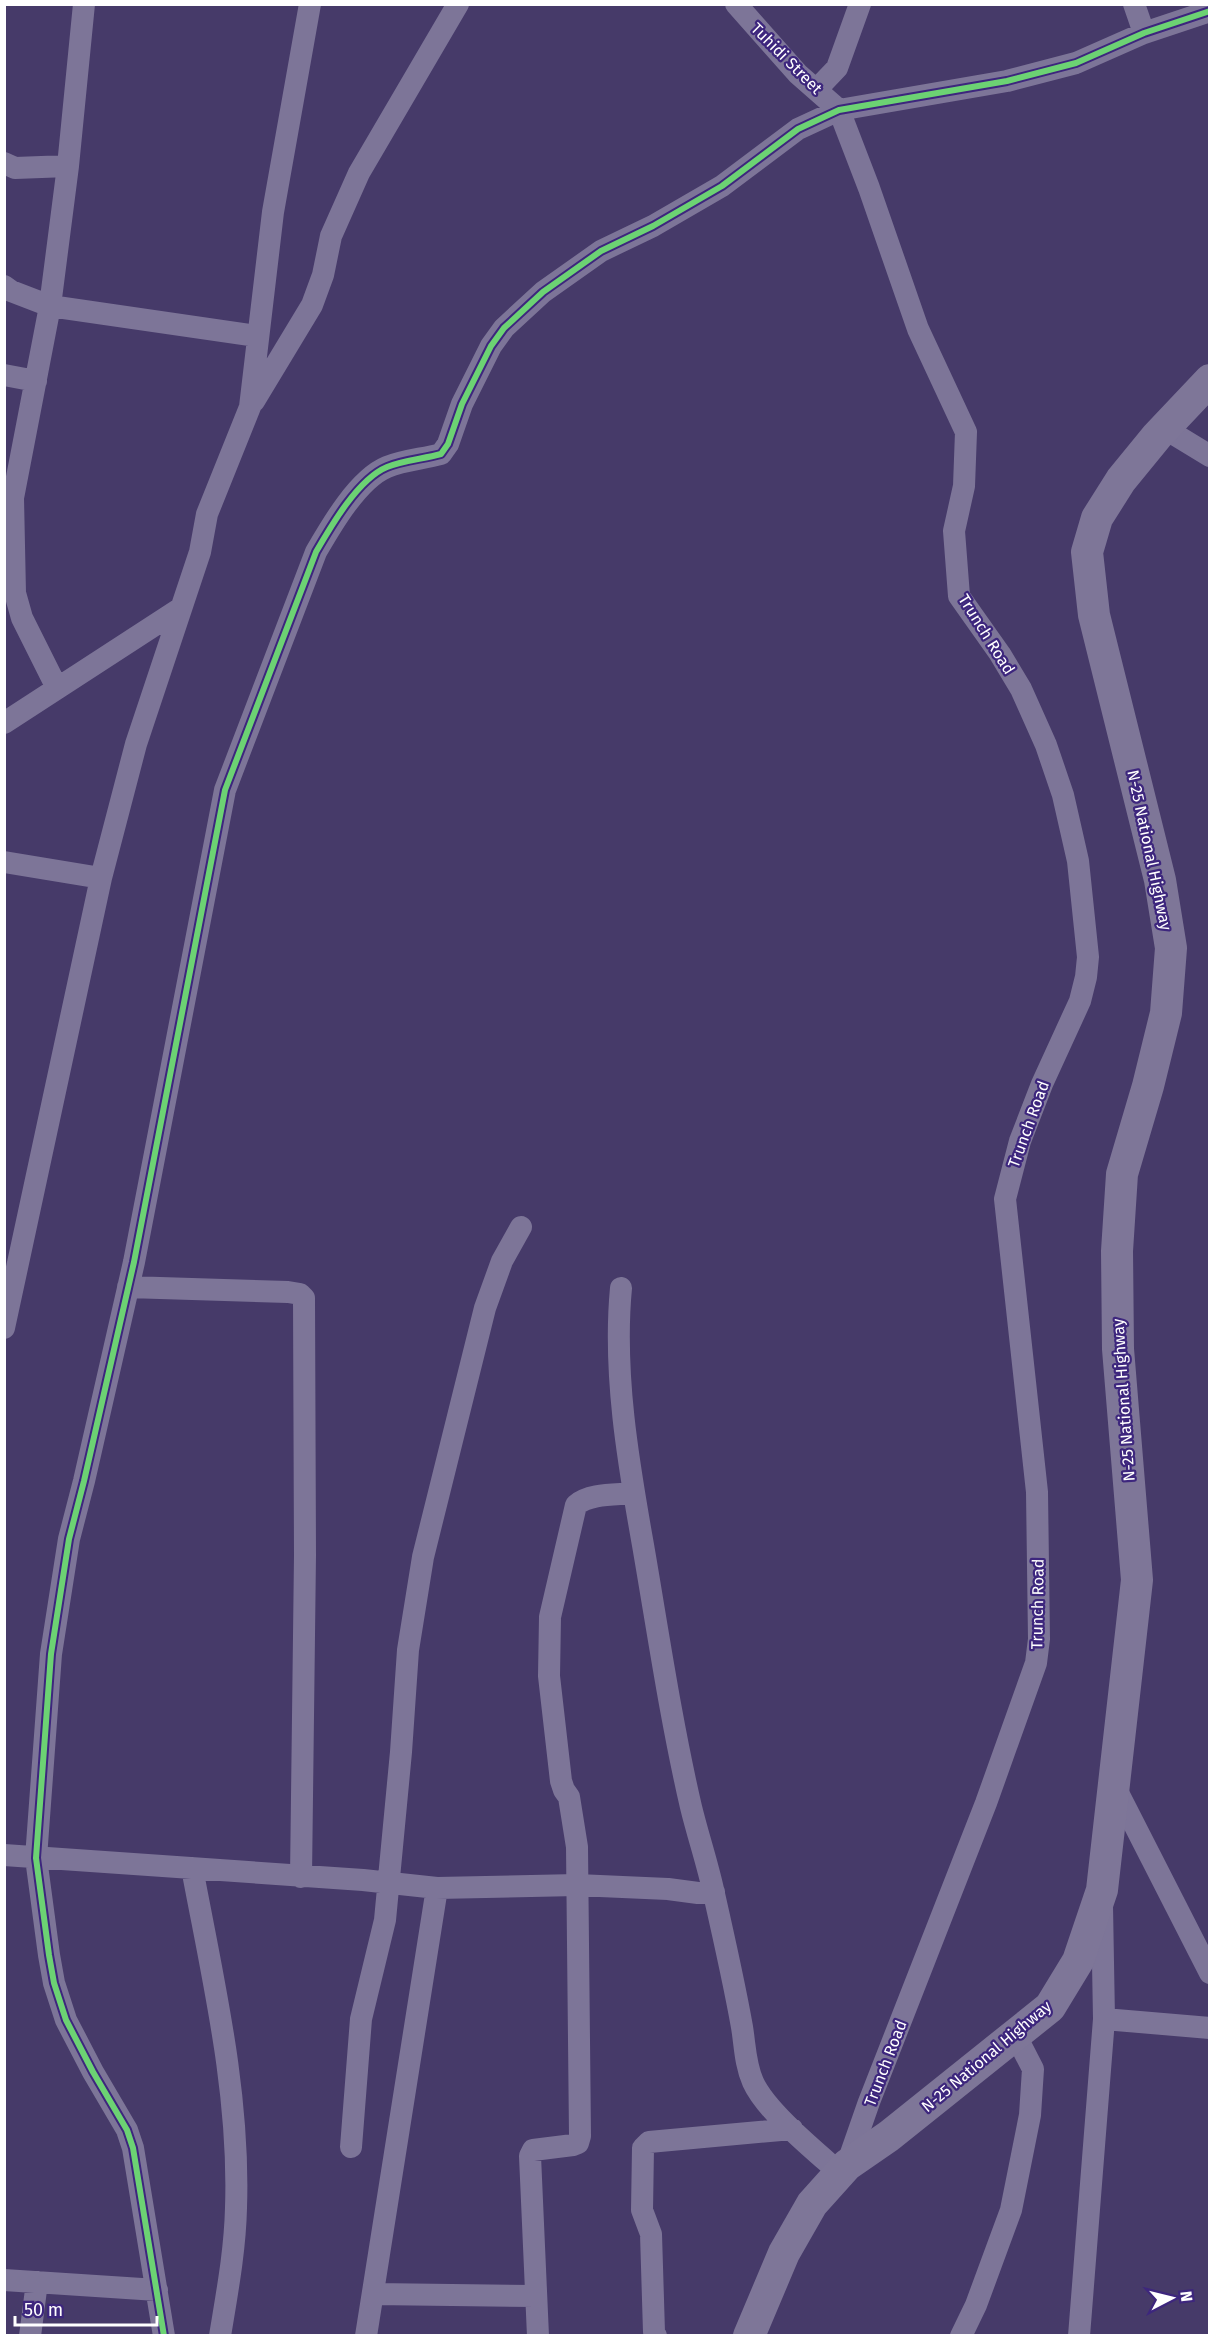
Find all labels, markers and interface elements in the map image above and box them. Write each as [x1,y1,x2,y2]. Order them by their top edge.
street label: Tuhidi Street [747,19,826,98]
street label: Trunch Road [954,591,1019,678]
street label: N-25 National Highway [1123,768,1176,932]
street label: Trunch Road [1004,1078,1053,1170]
street label: N-25 National Highway [1108,1318,1139,1482]
street label: Trunch Road [1027,1558,1048,1650]
street label: N-25 National Highway [918,1997,1055,2116]
street label: Trunch Road [860,2017,911,2109]
north arrow [1142,2268,1202,2328]
scale bar [15,2289,158,2327]
text: N [1176,2290,1196,2303]
text: 50 m [24,2299,63,2321]

